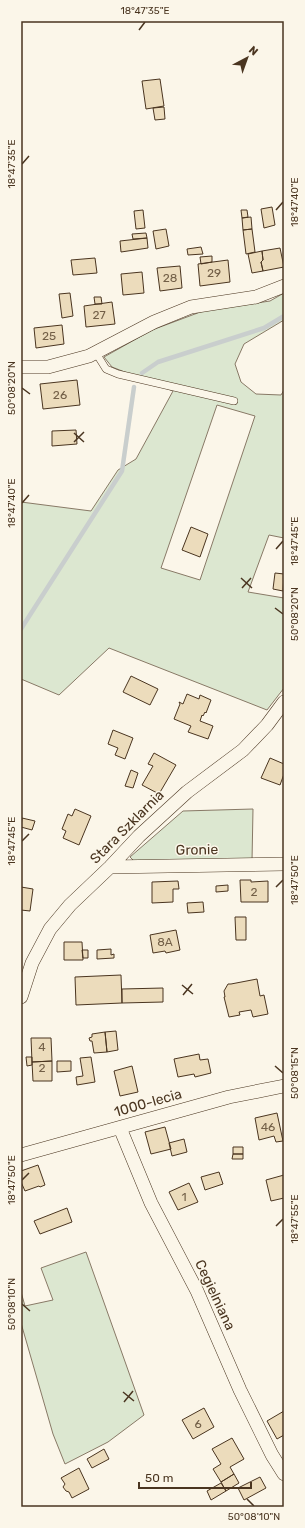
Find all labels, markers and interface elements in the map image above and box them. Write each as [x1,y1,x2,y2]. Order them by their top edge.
text: 18°47'35"E [120,5,170,17]
north arrow [227,38,267,78]
text: N [246,43,261,58]
text: 18°47'35"E [6,139,18,189]
text: 18°47'40"E [289,177,301,227]
house number: 29 [207,266,221,280]
house number: 28 [163,271,177,285]
house number: 27 [92,308,106,322]
house number: 25 [42,329,56,343]
text: 50°08'20"N [6,361,18,415]
house number: 26 [53,388,67,402]
text: 18°47'40"E [6,478,18,528]
text: 18°47'45"E [289,517,301,565]
text: 50°08'20"N [289,587,301,641]
street label: Stara Szklarnia [87,787,167,867]
text: 18°47'45"E [6,817,18,865]
street label: Gronie [176,841,219,859]
text: 18°47'50"E [289,855,301,905]
house number: 2 [250,885,258,899]
house number: 8A [157,935,173,949]
house number: 4 [38,1040,46,1054]
text: 50°08'15"N [289,1047,301,1099]
house number: 2 [38,1061,46,1075]
street label: 1000-lecia [112,1085,184,1121]
house number: 46 [261,1120,275,1134]
text: 18°47'50"E [6,1155,18,1205]
house number: 1 [181,1190,187,1204]
text: 18°47'55"E [289,1194,301,1244]
street label: Cegielniana [191,1257,239,1333]
text: 50°08'10"N [6,1278,18,1330]
house number: 6 [194,1417,202,1431]
scale bar [139,1464,251,1490]
text: 50 m [145,1471,173,1485]
text: 50°08'10"N [228,1511,280,1523]

